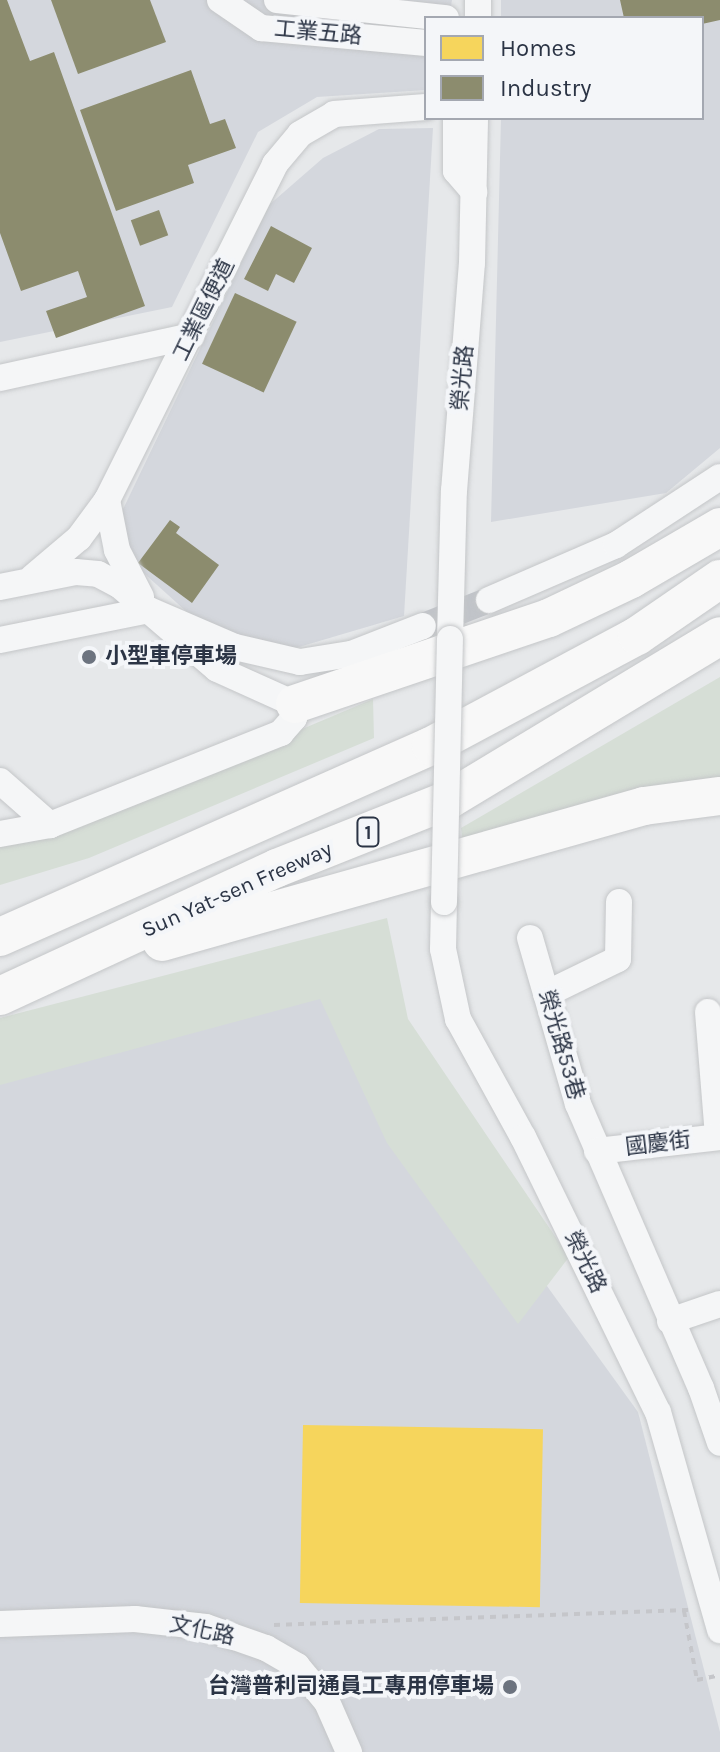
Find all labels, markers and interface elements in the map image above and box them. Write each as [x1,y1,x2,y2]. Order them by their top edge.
street label: 工業五路 [273,16,363,50]
legend [424,16,704,120]
text: Homes [500,34,577,62]
text: Industry [500,74,591,102]
street label: 工業區便道 [168,255,240,365]
street label: 榮光路 [447,344,479,412]
place label: 小型車停車場 [105,644,237,670]
marker: 小型車停車場 [80,648,98,666]
road number: 1 [356,816,380,848]
street label: Sun Yat-sen Freeway [138,836,336,944]
street label: 榮光路53巷 [533,987,589,1103]
street label: 國慶街 [624,1127,692,1161]
street label: 榮光路 [559,1227,611,1297]
street label: 文化路 [167,1611,237,1651]
place label: 台灣普利司通員工專用停車場 [208,1674,494,1700]
marker: 台灣普利司通員工專用停車場 [501,1678,519,1696]

